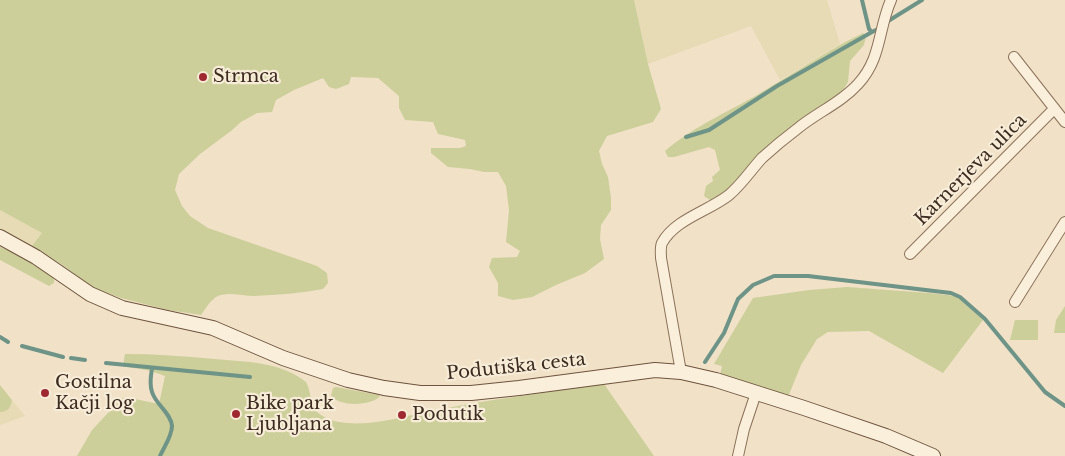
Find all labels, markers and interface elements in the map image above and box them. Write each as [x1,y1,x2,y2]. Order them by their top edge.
place label: Strmca [213,66,279,88]
marker: Strmca [197,71,209,83]
street label: Karnerjeva ulica [911,110,1031,230]
street label: Podutiška cesta [445,349,587,385]
place label: Gostilna Kačji log [55,372,134,414]
marker: Gostilna Kačji log [39,387,51,399]
place label: Bike park Ljubljana [246,393,334,436]
place label: Podutik [412,404,484,426]
marker: Bike park Ljubljana [230,408,242,420]
marker: Podutik [396,409,408,421]

